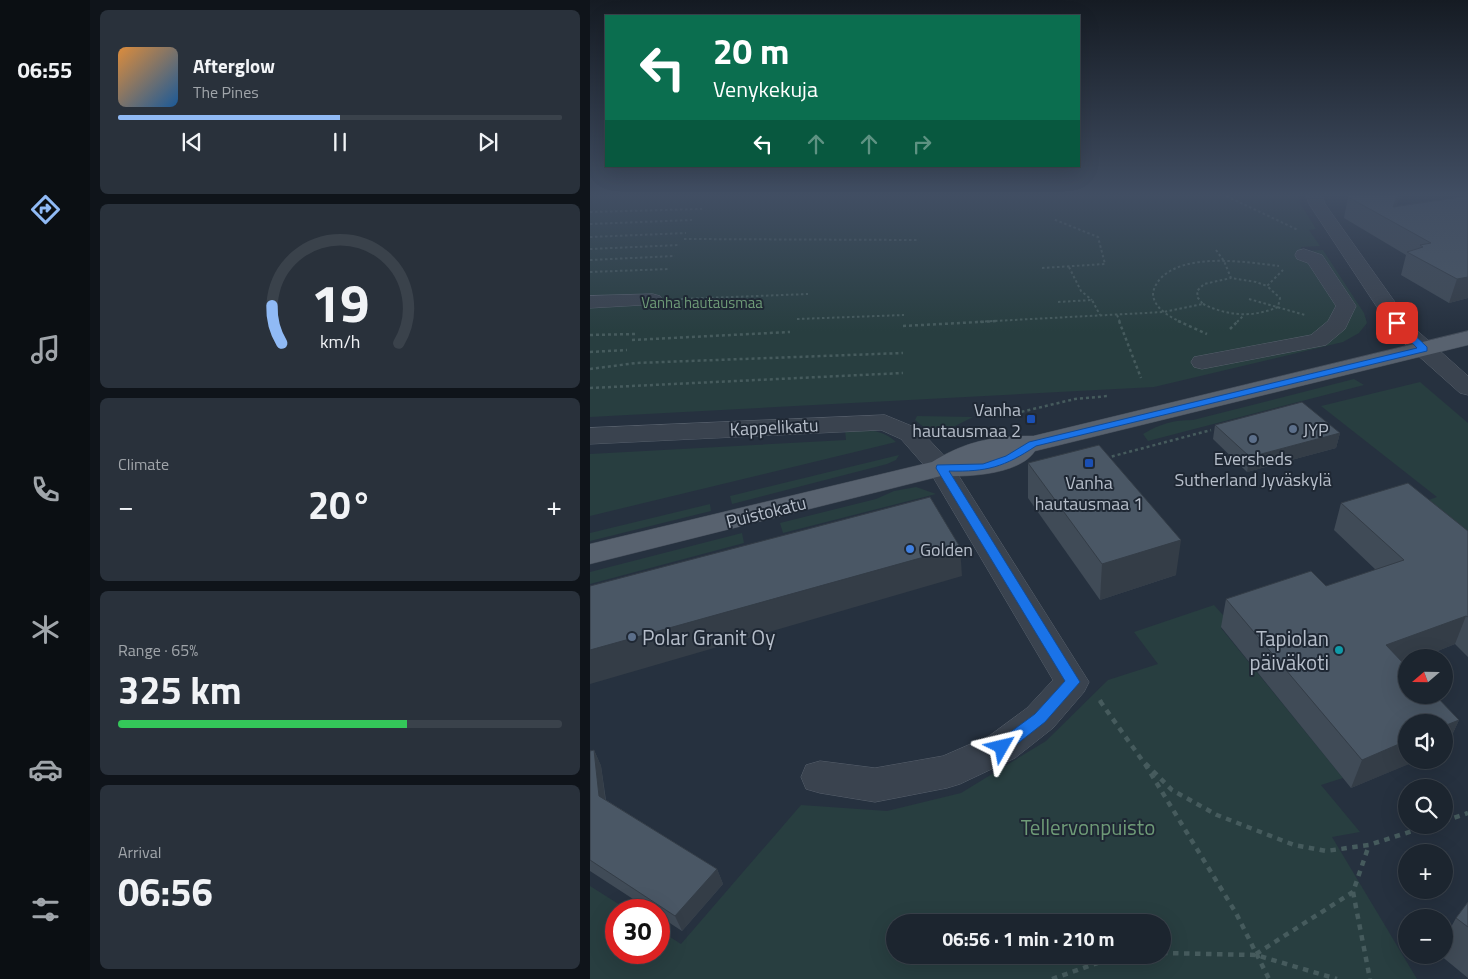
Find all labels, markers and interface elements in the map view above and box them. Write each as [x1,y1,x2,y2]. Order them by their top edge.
text: 20 m [713,24,789,78]
icon: left [630,35,695,100]
text: Afterglow [193,51,275,80]
text: 06:55 [18,53,72,87]
text: Venykekuja [713,72,818,106]
text: The Pines [193,80,259,104]
icon: previous [178,128,206,156]
icon: pause [326,128,354,156]
icon: next [474,128,502,156]
icon: left [749,130,777,158]
icon: ahead [802,130,830,158]
icon: ahead [855,130,883,158]
icon: right [908,130,936,158]
icon: directions [28,192,63,227]
text: 19 [311,263,369,342]
park label: Vanha hautausmaa [641,291,763,314]
pin [1376,302,1418,344]
icon: arrive [1383,309,1411,337]
text: km/h [320,328,360,355]
icon: music [28,332,63,367]
place label: Vanha hautausmaa 2 [912,396,1021,444]
street label: Kappelikatu [729,411,819,443]
marker: Vanha hautausmaa 2 [1025,413,1037,425]
place label: JYP [1303,416,1329,443]
marker: JYP [1287,423,1299,435]
marker: Eversheds Sutherland Jyväskylä [1247,433,1259,445]
place label: Eversheds Sutherland Jyväskylä [1174,445,1332,493]
text: Climate [118,452,169,476]
marker: Vanha hautausmaa 1 [1083,457,1095,469]
place label: Vanha hautausmaa 1 [1035,469,1143,517]
icon: phone [28,472,63,507]
text: 20° [308,476,372,534]
text: − [118,484,134,527]
text: + [546,484,562,527]
street label: Puistokatu [723,489,809,535]
place label: Golden [920,536,973,563]
marker: Golden [904,543,916,555]
icon: climate [28,612,63,647]
place label: Polar Granit Oy [642,621,775,653]
place label: Tapiolan päiväkoti [1250,622,1329,678]
marker: Polar Granit Oy [626,631,638,643]
text: Range · 65% [118,638,198,662]
marker: Tapiolan päiväkoti [1333,644,1345,656]
north arrow [1398,649,1452,704]
map controls [1398,649,1453,964]
text: 325 km [118,661,242,719]
button: sound [1398,714,1453,769]
position arrow [975,720,1027,772]
icon: car [28,752,63,787]
button: search [1398,779,1453,834]
park label: Tellervonpuisto [1021,811,1155,843]
text: Arrival [118,840,161,864]
button: + [1398,844,1453,899]
text: 06:56 [118,863,213,921]
icon: filters [28,892,63,927]
speed limit sign: 30 [605,899,670,964]
button: − [1398,909,1453,964]
text: 06:56 · 1 min · 210 m [942,924,1115,953]

